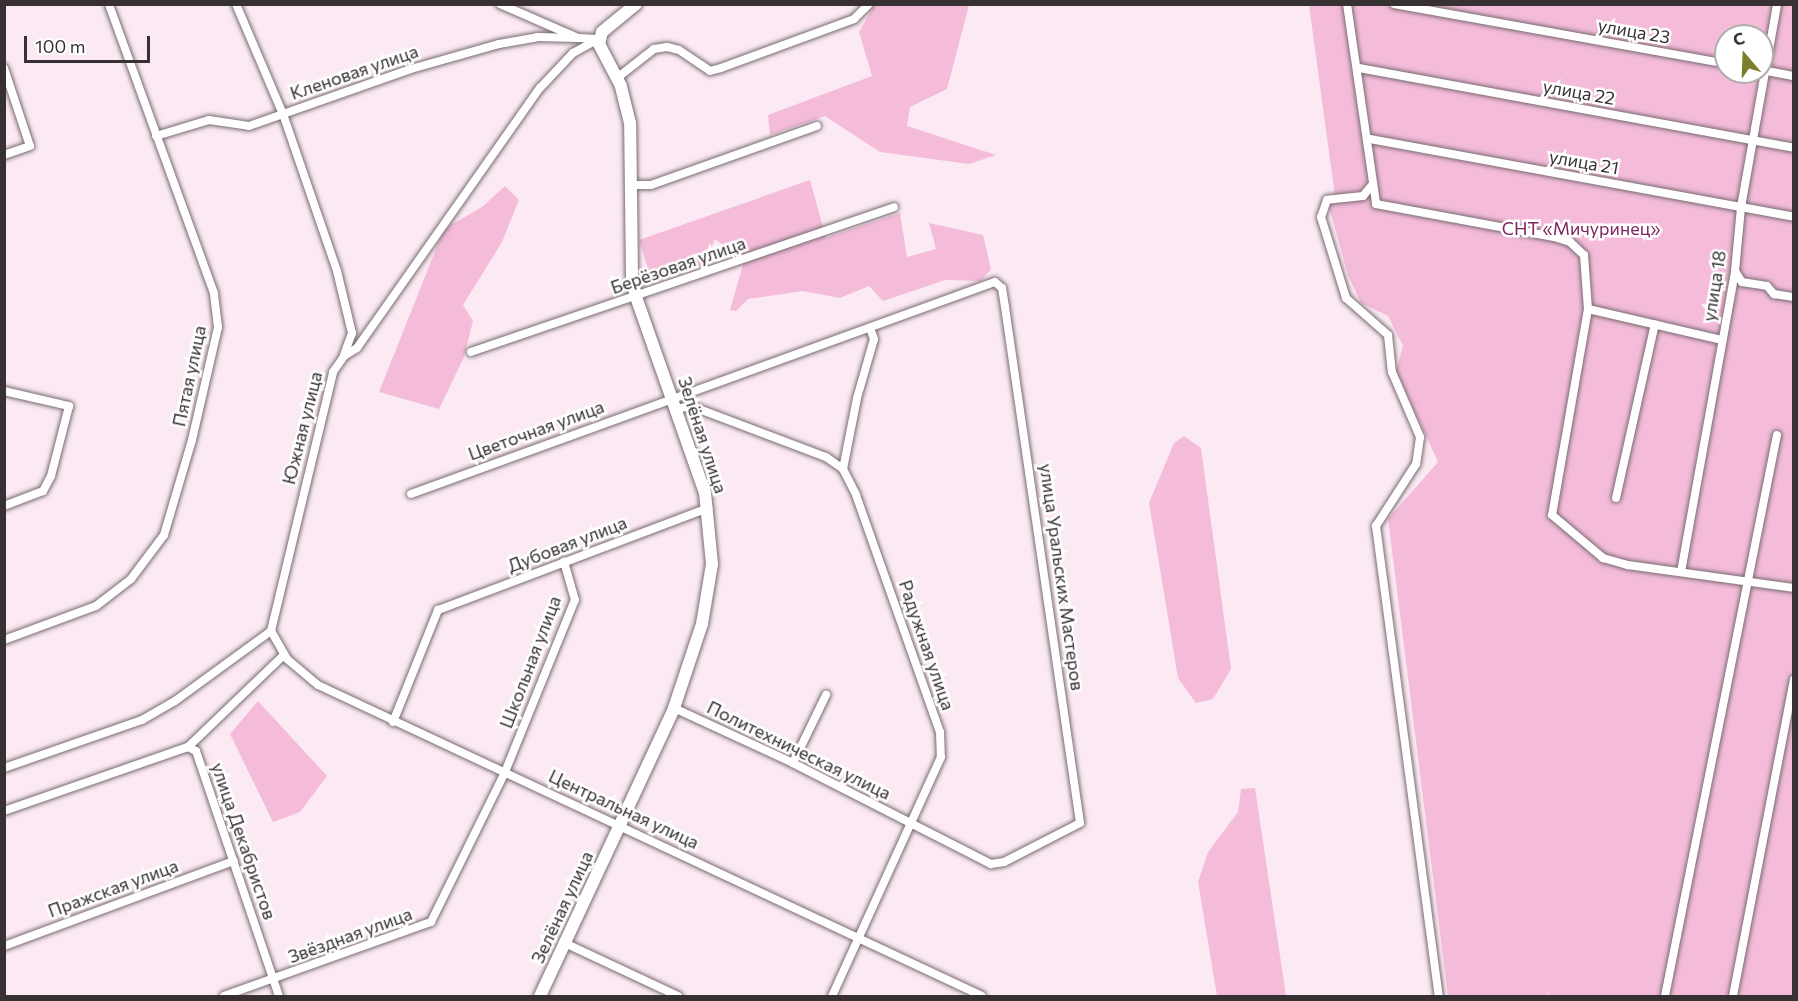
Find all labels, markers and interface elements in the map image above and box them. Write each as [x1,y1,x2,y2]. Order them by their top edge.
street label: улица 23 [1596,14,1672,48]
scale bar [27,24,153,62]
north arrow [1714,24,1774,84]
text: С [1730,28,1747,49]
text: 100 m [35,35,85,57]
street label: Кленовая улица [287,40,421,104]
street label: улица 22 [1541,75,1617,109]
street label: улица 21 [1547,145,1621,179]
park label: СНТ «Мичуринец» [1502,217,1660,239]
street label: Берёзовая улица [608,232,748,298]
street label: улица 18 [1698,249,1730,323]
street label: Пятая улица [168,323,210,429]
street label: Южная улица [278,369,326,487]
street label: Зелёная улица [674,374,732,496]
street label: Цветочная улица [465,395,607,465]
street label: улица Уральских Мастеров [1035,462,1089,692]
street label: Дубовая улица [504,511,630,577]
street label: Радужная улица [895,577,959,713]
street label: Школьная улица [495,593,565,731]
street label: Политехническая улица [704,696,894,804]
street label: улица Декабристов [207,760,281,922]
street label: Центральная улица [545,765,703,853]
street label: Зелёная улица [527,847,597,967]
street label: Пражская улица [45,854,181,922]
street label: Звёздная улица [285,903,415,967]

